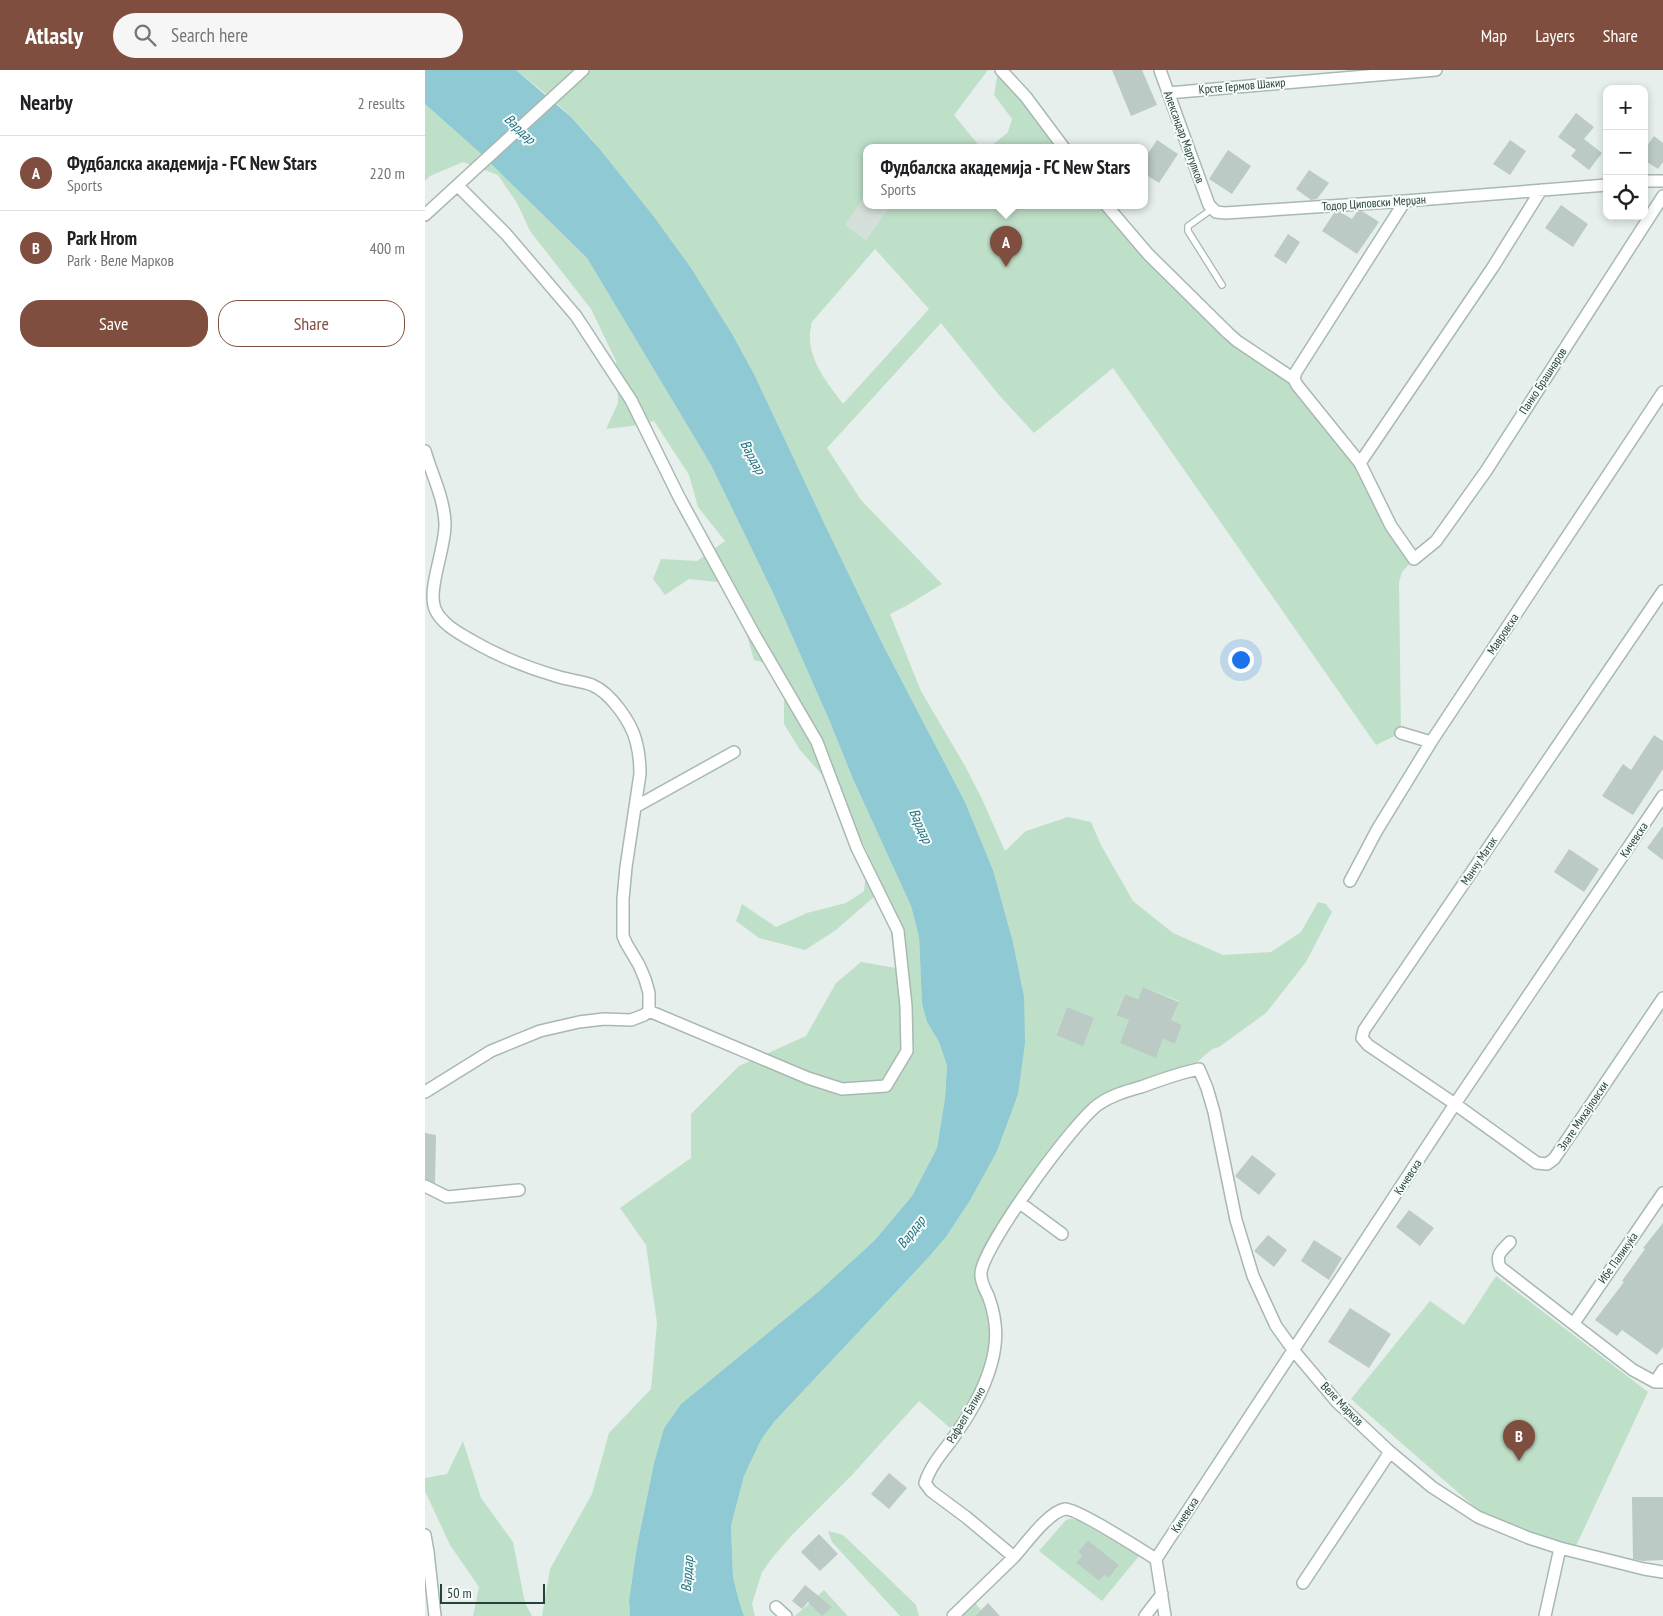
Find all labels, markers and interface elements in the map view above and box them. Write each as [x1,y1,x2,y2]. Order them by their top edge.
search box [113,13,463,58]
text: Atlasly [25,20,83,51]
icon: search [131,21,159,49]
text: Search here [171,23,248,47]
text: Map [1481,24,1507,47]
text: Layers [1535,24,1575,47]
text: Share [1603,24,1638,47]
street label: Крсте Гермов Шакир [1198,74,1286,97]
map controls [1603,85,1648,220]
button: + [1603,85,1648,130]
text: Nearby [20,89,73,116]
street label: Александар Мартулков [1161,89,1208,185]
text: 2 results [358,93,405,113]
water label: Вардар [501,110,540,149]
button: − [1603,130,1648,175]
popup [863,144,1148,209]
text: Фудбалска академија - FC New Stars [67,151,317,175]
text: Фудбалска академија - FC New Stars [881,155,1130,179]
text: A [32,163,40,183]
text: 220 m [370,163,405,183]
text: Sports [67,175,102,195]
button: locate [1603,175,1648,220]
text: Sports [881,179,916,199]
street label: Тодор Циповски Мерџан [1321,191,1427,214]
text: Park Hrom [67,226,137,250]
pin: A [990,226,1022,267]
text: B [32,238,40,258]
text: 400 m [370,238,405,258]
text: Park · Веле Марков [67,250,174,270]
button: Save [20,300,208,347]
button: Share [218,300,405,347]
street label: Панко Брашнаров [1516,345,1570,417]
water label: Вардар [737,437,770,478]
street label: Мавровска [1483,610,1522,657]
your location [1228,647,1254,673]
water label: Вардар [905,806,937,847]
street label: Кичевска [1616,819,1651,860]
street label: Манчу Матак [1457,834,1500,888]
street label: Злате Михајловски [1554,1078,1611,1153]
street label: Кичевска [1391,1156,1425,1197]
water label: Вардар [893,1212,930,1252]
street label: Ибе Паликуќа [1595,1229,1641,1286]
street label: Веле Марков [1318,1379,1367,1429]
street label: Рафаел Батино [943,1384,988,1446]
pin: B [1503,1420,1535,1461]
street label: Кичевска [1168,1494,1202,1535]
water label: Вардар [677,1554,697,1593]
scale bar [440,1581,545,1604]
text: 50 m [447,1584,472,1602]

